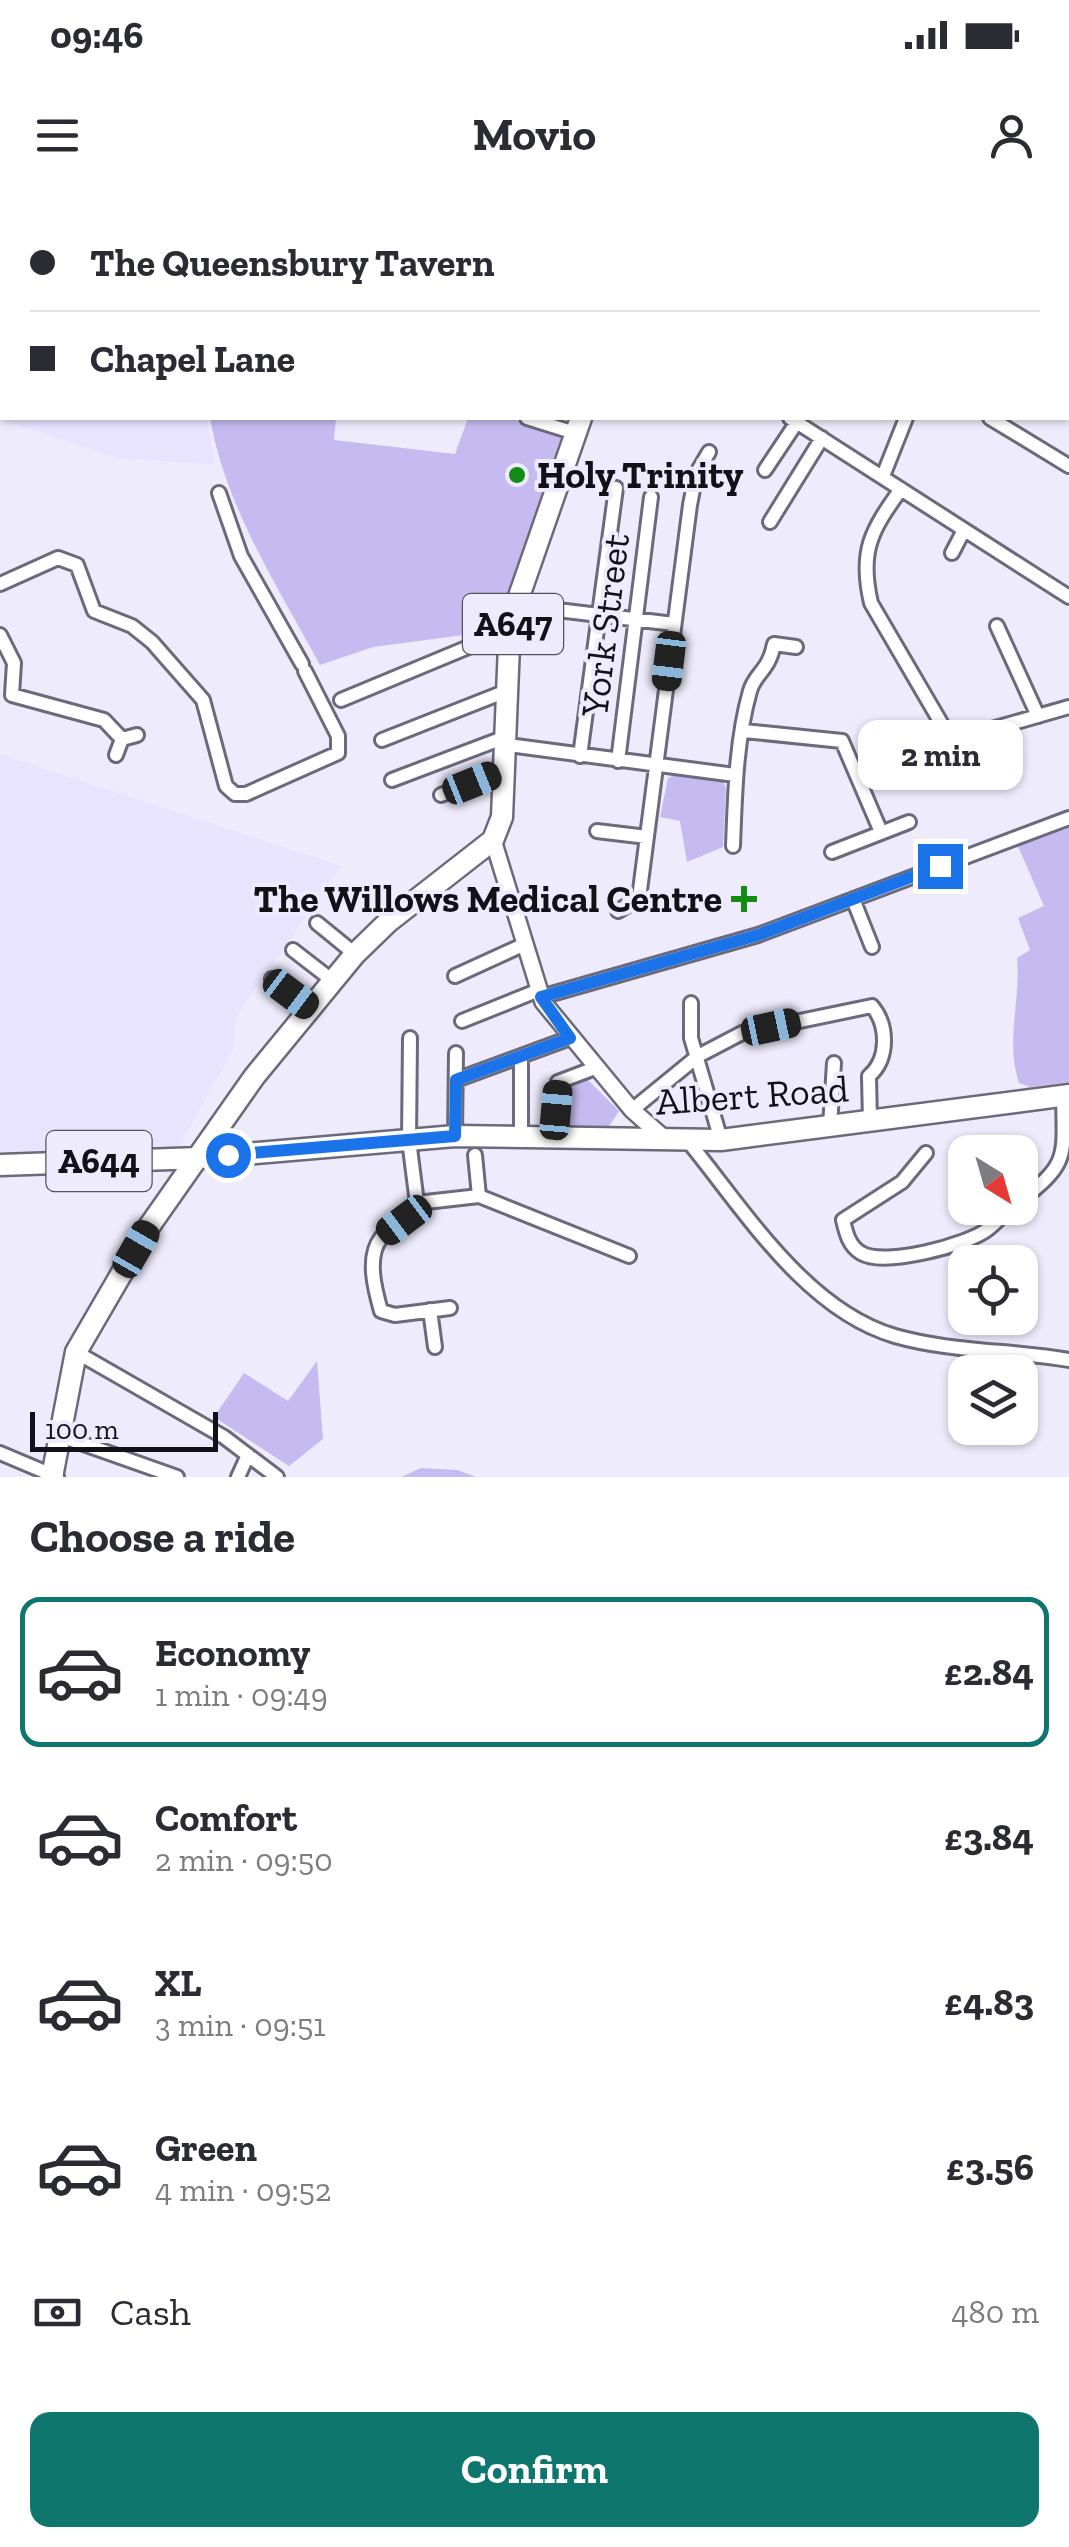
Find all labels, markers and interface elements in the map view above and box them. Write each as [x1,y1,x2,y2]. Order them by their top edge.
text: 09:46 [50,12,144,58]
icon: menu [30,108,85,163]
text: Movio [473,108,596,162]
icon: person [984,108,1039,163]
text: The Queensbury Tavern [90,240,495,286]
text: Chapel Lane [90,336,295,382]
place label: Holy Trinity [537,452,743,498]
marker: Holy Trinity [506,464,528,486]
street label: York Street [571,531,639,720]
road number: A647 [463,594,563,654]
car [650,629,688,693]
callout: 2 min [858,721,1022,791]
text: 2 min [901,736,980,774]
car [439,758,505,808]
route end [918,844,963,889]
place label: The Willows Medical Centre [253,876,722,922]
marker: The Willows Medical Centre [731,886,757,912]
car [258,964,324,1024]
car [739,1006,803,1048]
street label: Albert Road [654,1065,850,1125]
car [538,1079,574,1141]
road number: A644 [46,1131,152,1191]
route start [206,1133,251,1178]
north arrow [948,1135,1038,1225]
map controls [948,1135,1038,1445]
car [371,1190,437,1250]
car [108,1216,164,1282]
button: locate [948,1245,1038,1335]
button: layers [948,1355,1038,1445]
scale bar [30,1407,218,1452]
text: 100 m [45,1413,119,1446]
text: Choose a ride [30,1510,295,1564]
icon: car [35,1627,125,1717]
text: Economy [155,1630,310,1676]
text: £2.84 [944,1649,1034,1695]
text: 1 min · 09:49 [155,1676,328,1714]
icon: car [35,1792,125,1882]
text: Comfort [155,1795,297,1841]
text: £3.84 [944,1814,1034,1860]
text: 2 min · 09:50 [155,1841,333,1879]
icon: car [35,1957,125,2047]
text: XL [155,1960,202,2006]
text: £4.83 [944,1979,1034,2025]
text: 3 min · 09:51 [155,2006,326,2044]
icon: car [35,2122,125,2212]
text: Green [155,2125,257,2171]
text: £3.56 [946,2144,1034,2190]
text: 4 min · 09:52 [155,2171,331,2209]
icon: cash [30,2285,85,2340]
text: Cash [110,2289,191,2335]
text: 480 m [951,2293,1039,2331]
button: Confirm [30,2412,1039,2527]

